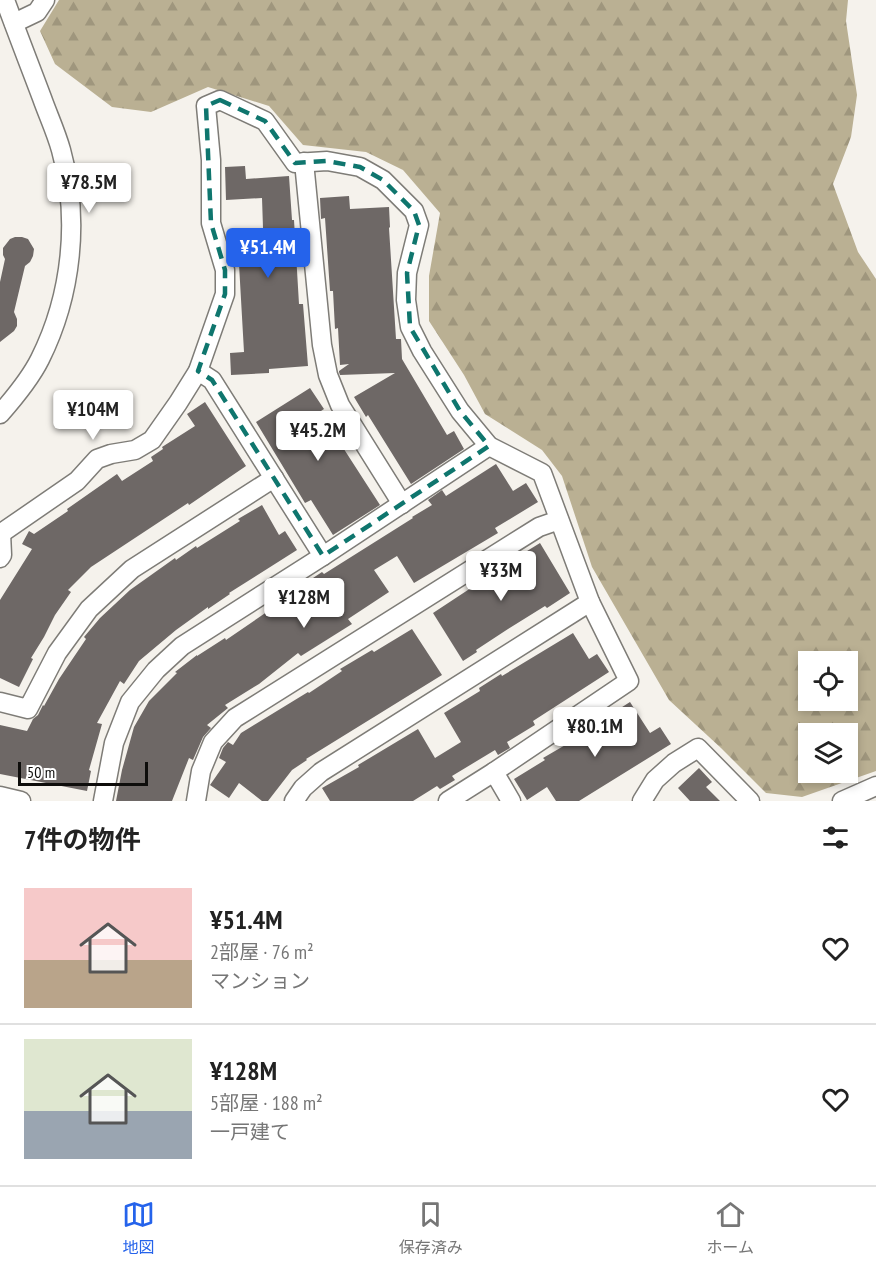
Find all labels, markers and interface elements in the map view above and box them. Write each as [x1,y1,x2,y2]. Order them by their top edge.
pin: ¥78.5M [40,163,138,214]
text: ¥78.5M [61,169,117,195]
pin: ¥51.4M [219,228,317,279]
text: ¥51.4M [240,234,296,260]
pin: ¥104M [51,390,135,441]
text: ¥104M [67,396,119,422]
pin: ¥45.2M [269,411,367,462]
text: ¥45.2M [290,417,346,443]
pin: ¥33M [465,551,537,602]
text: ¥33M [480,557,522,583]
pin: ¥128M [262,578,346,629]
text: ¥128M [278,584,330,610]
map controls [798,651,858,783]
button: locate [798,651,858,711]
pin: ¥80.1M [546,707,644,758]
text: ¥80.1M [567,713,623,739]
button: layers [798,723,858,783]
scale bar [18,759,148,786]
text: 50 m [27,762,55,782]
icon: filters [819,821,852,854]
text: 7件の物件 [24,823,140,856]
text: ¥51.4M [210,903,283,936]
icon: home [72,912,144,984]
icon: heart [819,932,852,965]
text: 2部屋 · 76 m² [210,939,314,965]
text: マンション [210,968,310,994]
text: ¥128M [210,1054,277,1087]
icon: home [72,1063,144,1135]
icon: heart [819,1083,852,1116]
text: 5部屋 · 188 m² [210,1090,323,1116]
text: 一戸建て [210,1119,290,1145]
tab: 地図 [122,1198,155,1258]
tab: 保存済み [399,1198,463,1258]
tab: ホーム [707,1198,754,1258]

